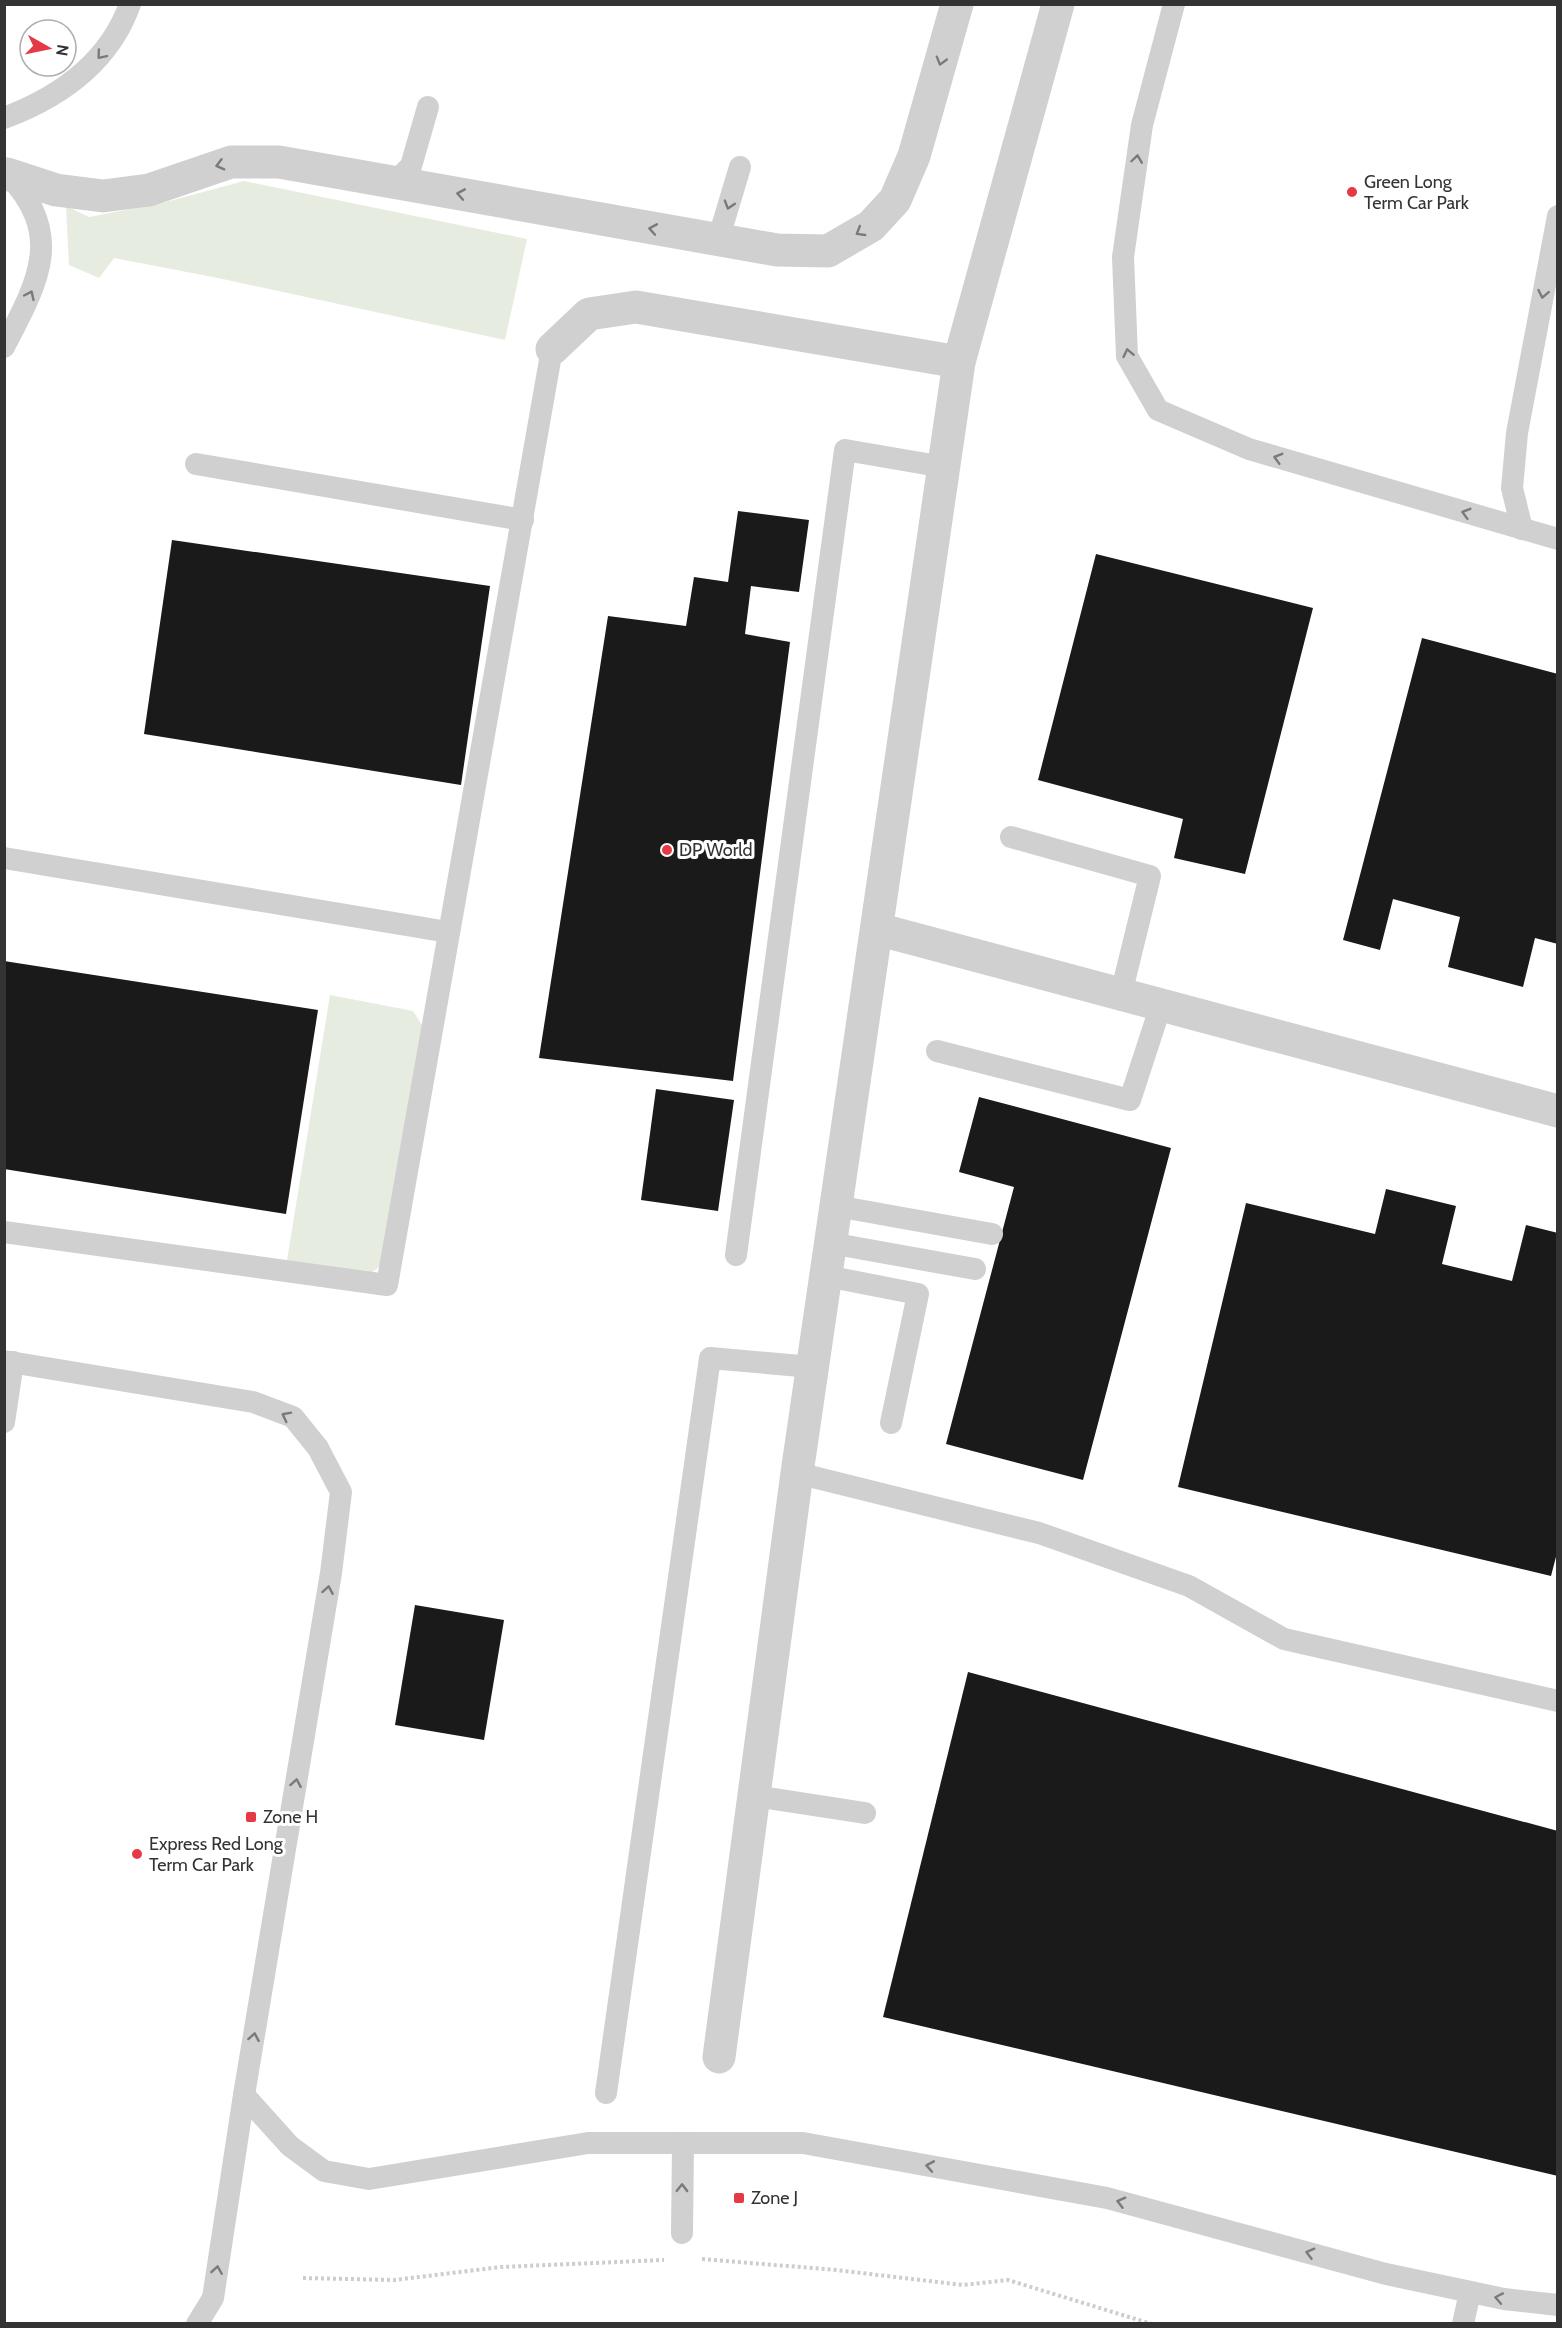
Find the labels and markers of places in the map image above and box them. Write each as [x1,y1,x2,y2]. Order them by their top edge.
place label: Green Long Term Car Park [1364,171,1470,214]
marker: Green Long Term Car Park [1345,185,1359,199]
place label: DP World [679,839,753,861]
marker: DP World [660,843,674,857]
place label: Zone H [263,1806,318,1828]
marker: Zone H [244,1810,258,1824]
place label: Express Red Long Term Car Park [149,1833,284,1876]
marker: Express Red Long Term Car Park [130,1847,144,1861]
place label: Zone J [751,2187,798,2209]
marker: Zone J [732,2191,746,2205]

